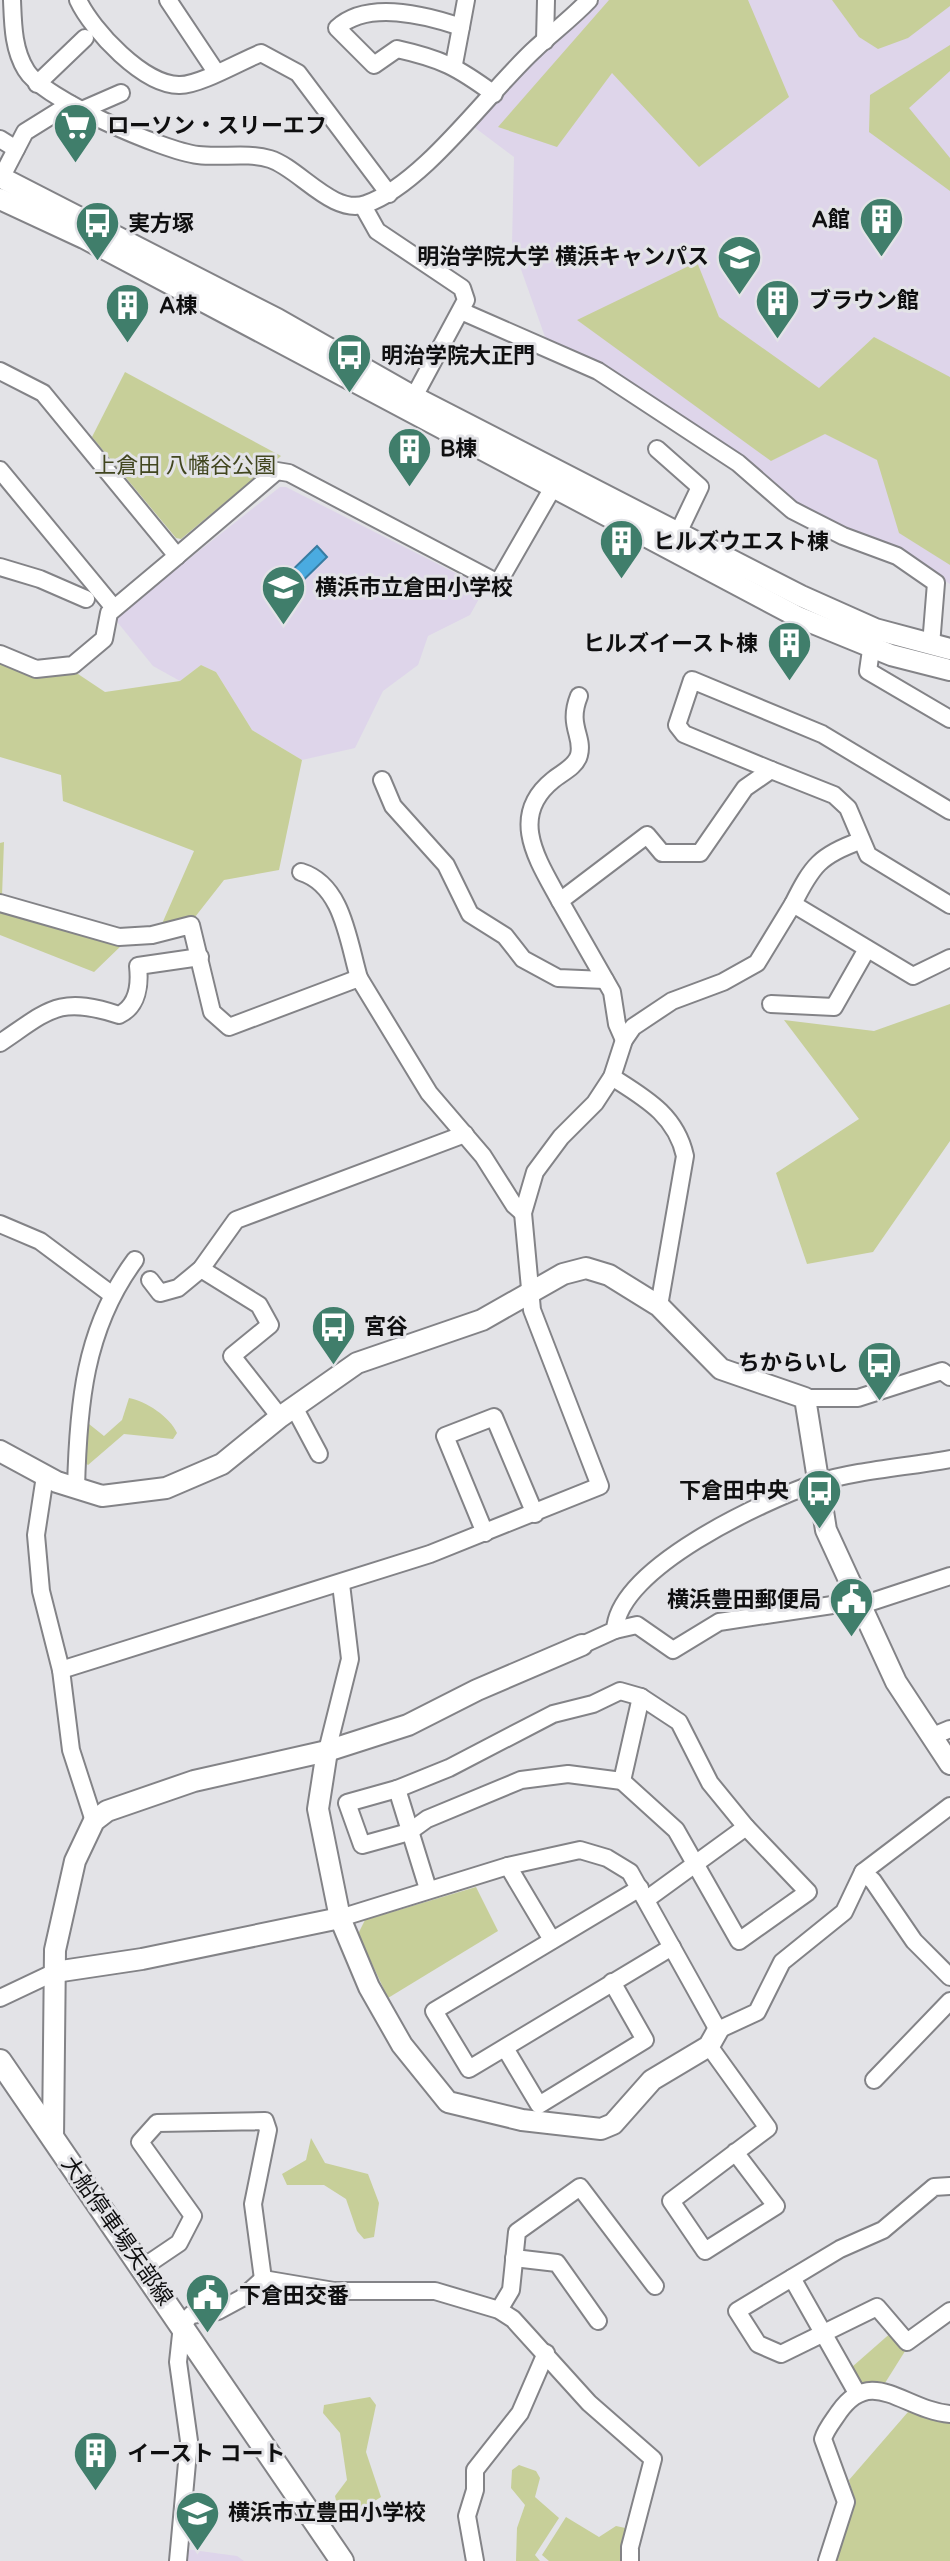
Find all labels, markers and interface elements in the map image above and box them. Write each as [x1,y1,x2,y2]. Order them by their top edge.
supermarket icon: ローソン・スリーエフ [52,102,100,165]
place label: ローソン・スリーエフ [107,113,327,139]
building icon: A館 [857,196,905,259]
bus stop icon: 実方塚 [73,200,121,263]
place label: A館 [812,207,850,233]
place label: 実方塚 [128,211,194,237]
school or university icon: 明治学院大学 横浜キャンパス [716,233,764,296]
place label: 明治学院大学 横浜キャンパス [417,244,709,270]
building icon: ブラウン館 [754,277,802,340]
building icon: A棟 [104,282,152,345]
place label: ブラウン館 [809,288,919,314]
place label: A棟 [159,293,197,319]
bus stop icon: 明治学院大正門 [326,332,374,395]
place label: 明治学院大正門 [381,343,535,369]
building icon: B棟 [385,425,433,488]
place label: B棟 [440,436,477,462]
park label: 上倉田 八幡谷公園 [94,453,276,479]
building icon: ヒルズウエスト棟 [598,518,646,581]
place label: ヒルズウエスト棟 [653,529,829,555]
school or university icon: 横浜市立倉田小学校 [260,564,308,627]
place label: 横浜市立倉田小学校 [315,575,513,601]
building icon: ヒルズイースト棟 [765,620,813,683]
place label: ヒルズイースト棟 [583,631,758,657]
bus stop icon: 宮谷 [309,1303,357,1366]
place label: 宮谷 [364,1314,408,1340]
bus stop icon: ちからいし [855,1339,903,1402]
place label: ちからいし [738,1350,848,1376]
bus stop icon: 下倉田中央 [796,1467,844,1530]
place label: 下倉田中央 [679,1478,789,1504]
public building icon: 横浜豊田郵便局 [828,1576,876,1639]
place label: 横浜豊田郵便局 [667,1587,821,1613]
street label: 大船停車場矢部線 [56,2151,178,2311]
public building icon: 下倉田交番 [184,2272,232,2335]
place label: 下倉田交番 [239,2283,349,2309]
building icon: イースト コート [72,2430,120,2493]
place label: イースト コート [127,2441,286,2467]
school or university icon: 横浜市立豊田小学校 [173,2489,221,2552]
place label: 横浜市立豊田小学校 [228,2500,426,2526]

